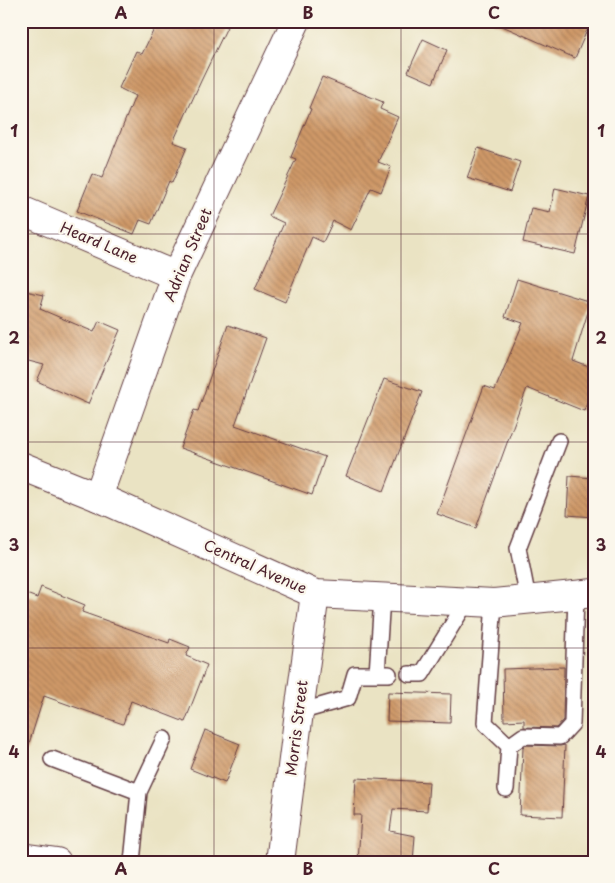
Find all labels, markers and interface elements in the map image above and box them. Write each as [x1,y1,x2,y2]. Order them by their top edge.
text: A [115,0,128,24]
text: B [303,0,314,24]
text: C [488,0,500,24]
text: 1 [10,118,18,142]
text: 1 [597,118,605,142]
street label: Adrian Street [157,204,217,305]
street label: Heard Lane [57,215,142,268]
text: 2 [8,325,20,349]
text: 2 [595,325,607,349]
text: 3 [9,532,19,556]
text: 3 [596,532,606,556]
street label: Central Avenue [200,533,311,599]
street label: Morris Street [278,679,313,777]
text: 4 [9,739,20,763]
text: 4 [596,739,607,763]
text: A [115,856,128,880]
text: B [303,856,314,880]
text: C [488,856,500,880]

